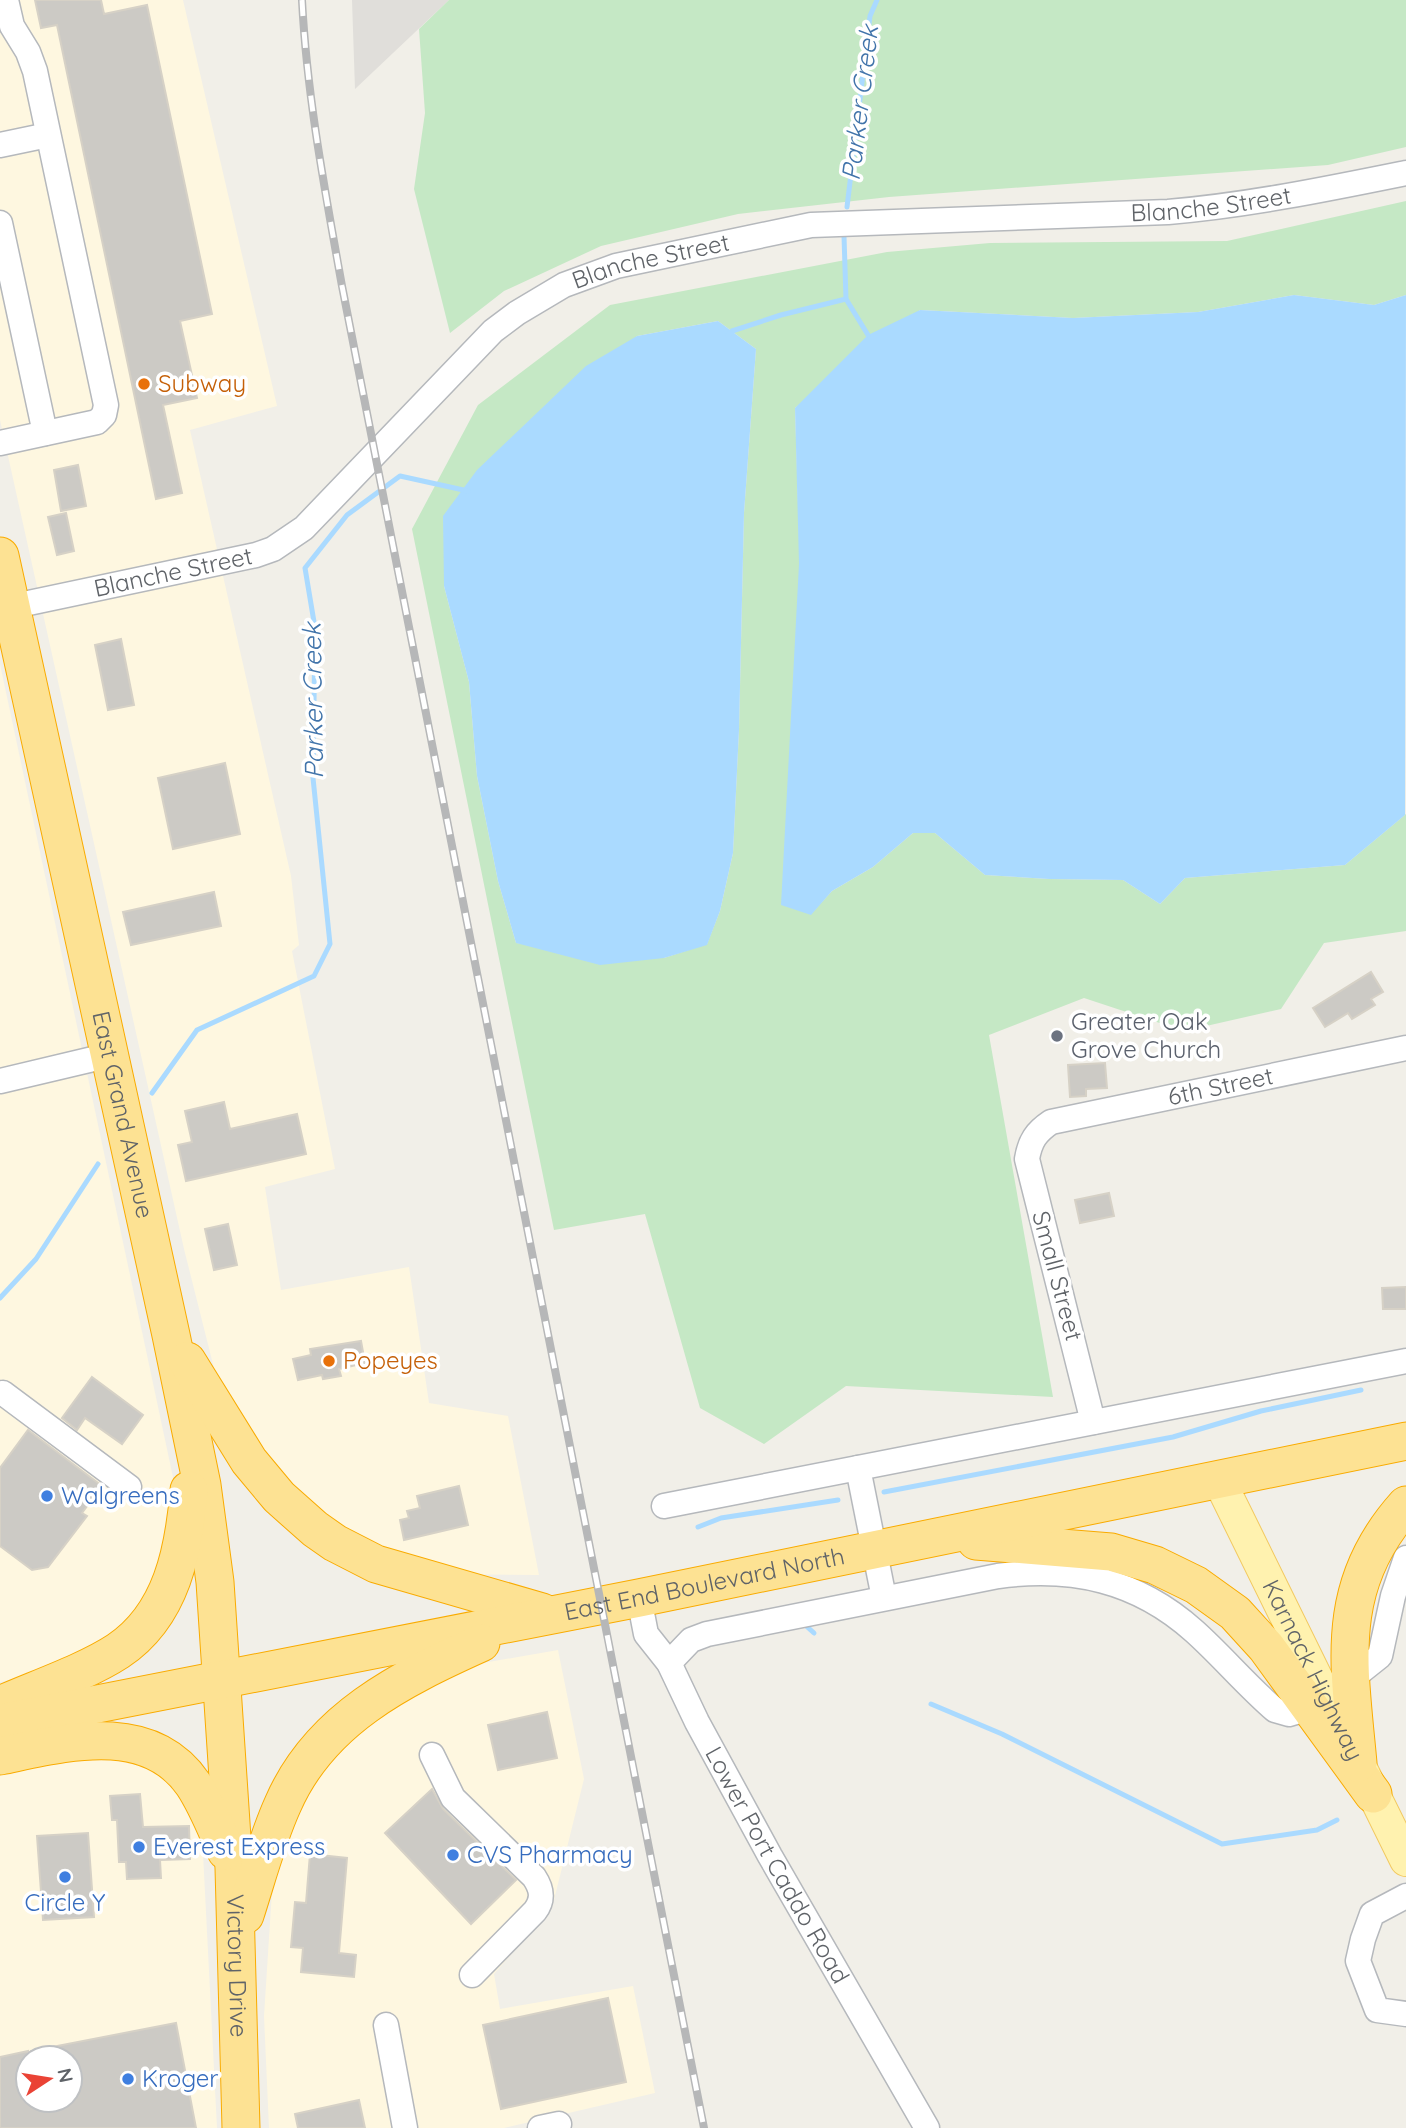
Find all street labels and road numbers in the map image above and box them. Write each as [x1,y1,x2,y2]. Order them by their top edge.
street label: Blanche Street [1130,180,1293,227]
street label: Blanche Street [567,227,732,295]
street label: Blanche Street [91,540,255,603]
street label: East Grand Avenue [86,1008,161,1221]
street label: 6th Street [1165,1060,1276,1111]
street label: Small Street [1026,1208,1090,1344]
street label: East End Boulevard North [562,1540,847,1626]
street label: Karnack Highway [1256,1574,1371,1765]
street label: Lower Port Caddo Road [699,1741,856,1989]
street label: Victory Drive [221,1894,255,2038]

